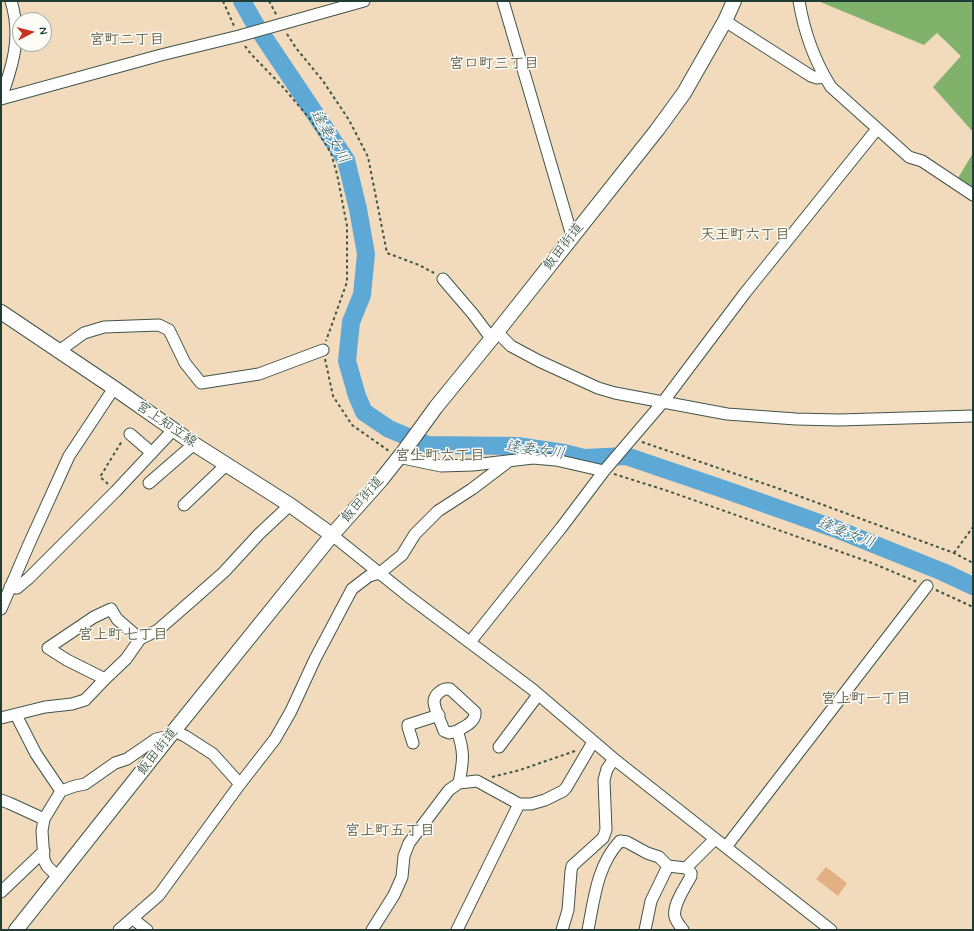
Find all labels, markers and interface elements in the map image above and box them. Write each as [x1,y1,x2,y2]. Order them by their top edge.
north arrow [12,12,52,52]
text: N [36,26,50,35]
district label: 宮町二丁目 [90,32,164,50]
district label: 宮口町三丁目 [449,56,539,74]
water label: 逢妻女川 [306,107,352,167]
street label: 飯田街道 [540,220,588,274]
district label: 天王町六丁目 [700,227,790,245]
street label: 宮上知立線 [132,398,200,452]
water label: 逢妻女川 [504,438,566,464]
district label: 宮上町六丁目 [395,448,485,466]
street label: 飯田街道 [338,473,388,527]
water label: 逢妻女川 [815,515,877,553]
district label: 宮上町七丁目 [78,627,168,645]
district label: 宮上町一丁目 [821,691,911,709]
street label: 飯田街道 [134,725,182,779]
district label: 宮上町五丁目 [345,823,435,841]

